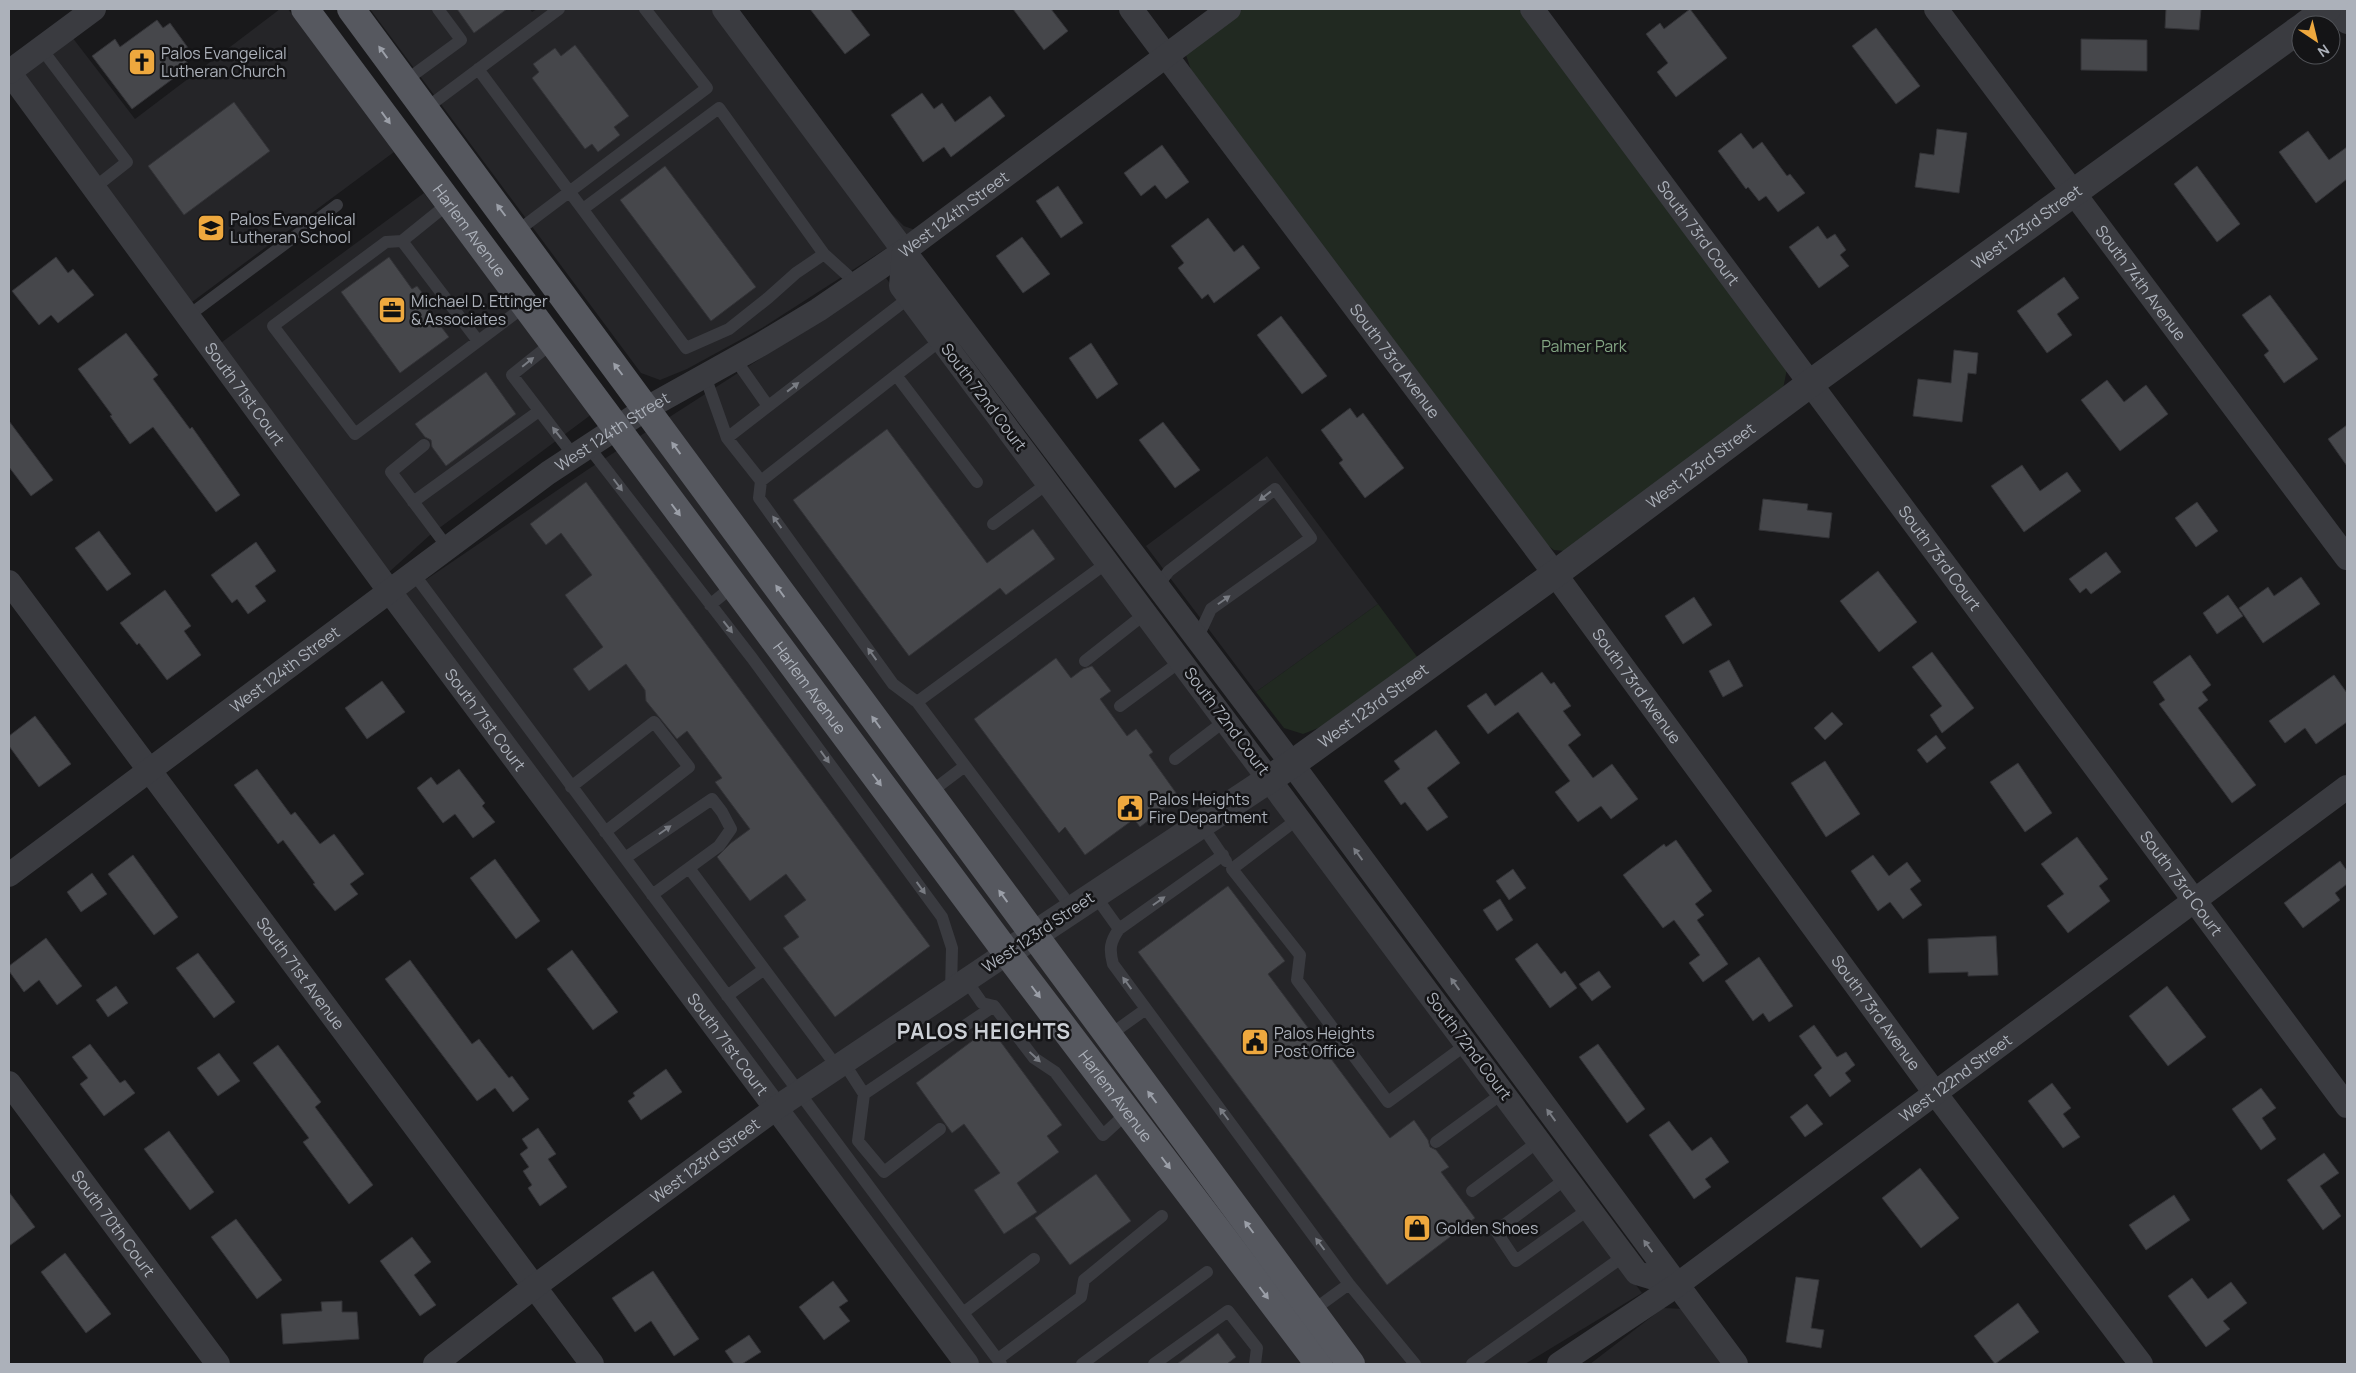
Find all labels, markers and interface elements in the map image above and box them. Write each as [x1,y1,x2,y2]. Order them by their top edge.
north arrow [2291,15,2341,65]
text: N [2314,40,2333,62]
place label: Palos Evangelical Lutheran Church [161,42,287,82]
one-way arrow [378,45,388,59]
church icon: Palos Evangelical Lutheran Church [127,47,157,77]
one-way arrow [381,111,391,125]
street label: West 124th Street [894,166,1013,262]
street label: South 73rd Court [1652,176,1745,290]
street label: Harlem Avenue [428,180,511,281]
street label: West 123rd Street [1967,180,2086,274]
one-way arrow [496,204,506,217]
place label: Palos Evangelical Lutheran School [230,208,356,248]
school or university icon: Palos Evangelical Lutheran School [196,213,226,243]
street label: South 74th Avenue [2091,221,2191,345]
place label: Michael D. Ettinger & Associates [411,290,548,330]
office icon: Michael D. Ettinger & Associates [377,295,407,325]
street label: South 73rd Avenue [1345,299,1445,423]
park label: Palmer Park [1541,335,1628,357]
street label: South 71st Court [200,338,290,450]
street label: South 72nd Court [936,339,1032,455]
one-way arrow [521,357,534,368]
one-way arrow [613,362,623,376]
one-way arrow [786,381,799,392]
street label: West 124th Street [551,387,674,476]
street label: West 123rd Street [1641,417,1760,513]
one-way arrow [551,427,562,440]
one-way arrow [671,441,681,455]
one-way arrow [612,478,623,491]
one-way arrow [1259,491,1272,502]
street label: South 73rd Court [1894,501,1986,615]
one-way arrow [670,503,681,516]
one-way arrow [772,515,782,529]
one-way arrow [775,584,785,597]
one-way arrow [1217,595,1231,605]
street label: West 124th Street [225,621,344,718]
one-way arrow [722,621,733,634]
street label: South 73rd Avenue [1587,624,1687,748]
street label: Harlem Avenue [768,637,852,739]
one-way arrow [867,647,877,661]
street label: West 123rd Street [1314,658,1433,753]
street label: South 72nd Court [1179,663,1275,779]
street label: South 71st Court [440,664,531,775]
one-way arrow [871,715,881,729]
one-way arrow [820,750,830,764]
one-way arrow [872,773,883,786]
place label: Palos Heights Fire Department [1149,788,1268,828]
public building icon: Palos Heights Fire Department [1115,793,1145,823]
one-way arrow [658,825,672,835]
street label: South 73rd Court [2135,826,2228,940]
one-way arrow [1353,847,1363,861]
one-way arrow [916,881,926,895]
street label: West 123rd Street [978,886,1098,978]
one-way arrow [997,890,1008,903]
one-way arrow [1152,896,1165,906]
street label: South 71st Avenue [251,912,350,1034]
street label: South 73rd Avenue [1826,950,1926,1075]
one-way arrow [1122,976,1132,990]
one-way arrow [1450,977,1460,991]
one-way arrow [1031,985,1041,999]
street label: South 71st Court [682,988,773,1100]
street label: South 72nd Court [1421,988,1517,1104]
district label: PALOS HEIGHTS [897,1017,1071,1045]
place label: Palos Heights Post Office [1274,1022,1375,1062]
public building icon: Palos Heights Post Office [1240,1027,1270,1057]
street label: West 122nd Street [1895,1029,2016,1127]
street label: Harlem Avenue [1074,1046,1158,1147]
one-way arrow [1029,1052,1042,1063]
one-way arrow [1147,1090,1157,1104]
one-way arrow [1218,1108,1229,1121]
one-way arrow [1546,1108,1556,1122]
street label: West 123rd Street [646,1113,764,1208]
one-way arrow [1161,1156,1171,1170]
street label: South 70th Court [67,1166,160,1281]
shop icon: Golden Shoes [1402,1213,1432,1243]
place label: Golden Shoes [1436,1217,1538,1239]
one-way arrow [1244,1220,1254,1234]
one-way arrow [1315,1238,1326,1251]
one-way arrow [1643,1239,1653,1253]
one-way arrow [1259,1286,1270,1299]

